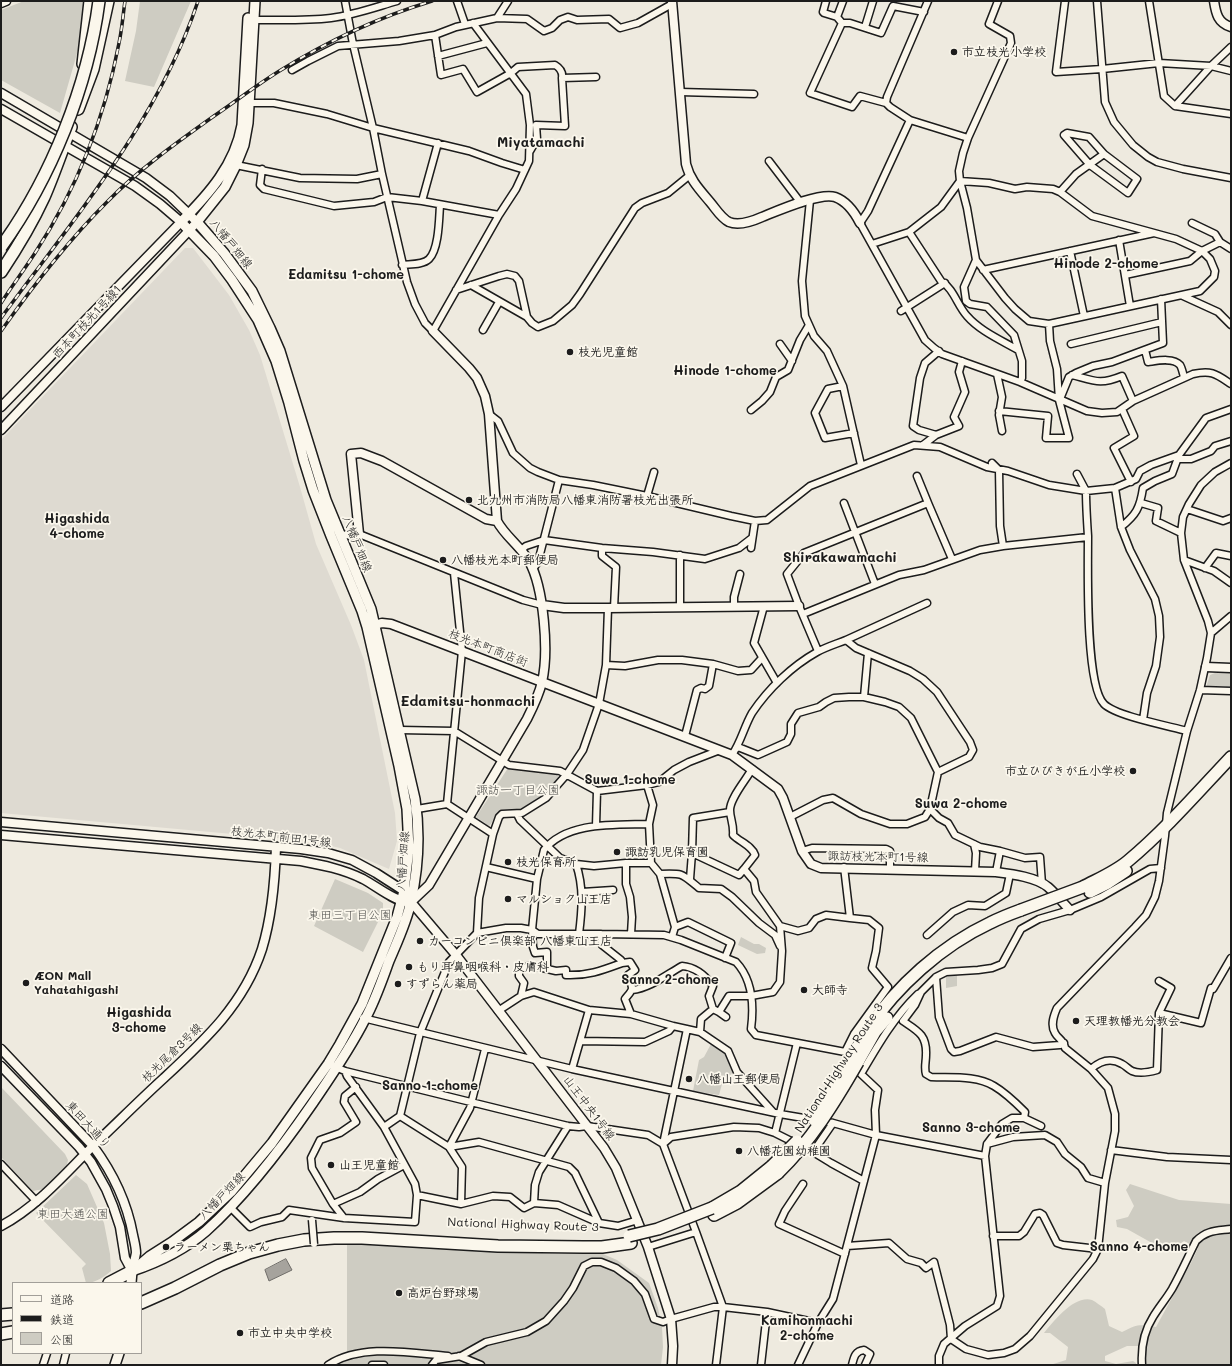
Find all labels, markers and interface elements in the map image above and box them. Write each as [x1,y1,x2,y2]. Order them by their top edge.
place label: 市立枝光小学校 [962,45,1046,59]
marker: 市立枝光小学校 [949,47,959,57]
district label: Miyatamachi [497,135,585,151]
street label: 八幡戸畑線 [207,216,255,272]
district label: Hinode 2-chome [1054,256,1158,272]
district label: Edamitsu 1-chome [288,267,404,283]
street label: 西本町枝光1号線1 [49,282,125,362]
place label: 枝光児童館 [578,345,638,359]
marker: 枝光児童館 [565,347,575,357]
district label: Hinode 1-chome [673,363,777,379]
place label: 北九州市消防局八幡東消防署枝光出張所 [477,493,693,507]
marker: 北九州市消防局八幡東消防署枝光出張所 [464,495,474,505]
district label: Higashida 4-chome [44,511,110,542]
street label: 八幡戸畑線 [339,513,375,575]
district label: Shirakawamachi [783,550,897,566]
place label: 八幡枝光本町郵便局 [451,553,559,567]
marker: 八幡枝光本町郵便局 [438,555,448,565]
street label: 枝光本町商店街 [446,626,530,670]
district label: Edamitsu-honmachi [400,694,536,710]
place label: 市立ひびきが丘小学校 [1005,764,1125,778]
marker: 市立ひびきが丘小学校 [1128,766,1138,776]
district label: Suwa 1-chome [585,772,675,788]
park label: 諏訪一丁目公園 [476,783,560,797]
district label: Suwa 2-chome [915,796,1007,812]
street label: 枝光本町前田1号線 [230,824,332,850]
street label: 八幡戸畑線 [394,831,412,891]
place label: 諏訪乳児保育園 [625,845,709,859]
marker: 諏訪乳児保育園 [612,847,622,857]
street label: 諏訪枝光本町1号線 [827,849,929,865]
place label: 枝光保育所 [516,855,576,869]
marker: 枝光保育所 [503,857,513,867]
place label: マルショク山王店 [516,892,612,906]
marker: マルショク山王店 [503,894,513,904]
park label: 東田三丁目公園 [308,908,392,922]
place label: カーコンビニ倶楽部 八幡東山王店 [428,934,612,948]
marker: カーコンビニ倶楽部 八幡東山王店 [415,936,425,946]
place label: もり耳鼻咽喉科・皮膚科 [417,960,549,974]
marker: もり耳鼻咽喉科・皮膚科 [404,962,414,972]
place label: ÆON Mall Yahatahigashi [34,969,119,997]
district label: Sanno 2-chome [621,972,719,988]
place label: すずらん薬局 [406,977,478,991]
marker: ÆON Mall Yahatahigashi [21,978,31,988]
marker: すずらん薬局 [393,979,403,989]
place label: 大師寺 [812,983,848,997]
marker: 大師寺 [799,985,809,995]
street label: National Highway Route 3 [792,1001,886,1135]
district label: Higashida 3-chome [106,1005,172,1036]
place label: 天理教幡光分教会 [1084,1014,1180,1028]
marker: 天理教幡光分教会 [1071,1016,1081,1026]
street label: 枝光尾倉3号線 [139,1020,205,1086]
place label: 八幡山王郵便局 [697,1072,781,1086]
street label: 山王中央1号線 [560,1073,618,1143]
marker: 八幡山王郵便局 [684,1074,694,1084]
district label: Sanno 1-chome [382,1078,478,1094]
street label: 東田大通り [63,1098,113,1152]
district label: Sanno 3-chome [922,1120,1020,1136]
place label: 八幡花園幼稚園 [747,1144,831,1158]
marker: 八幡花園幼稚園 [734,1146,744,1156]
place label: 山王児童館 [339,1158,399,1172]
marker: 山王児童館 [326,1160,336,1170]
street label: 八幡戸畑線 [196,1169,248,1223]
park label: 東田大通公園 [37,1207,109,1221]
street label: National Highway Route 3 [447,1215,599,1235]
district label: Sanno 4-chome [1090,1239,1188,1255]
place label: ラーメン栗ちゃん [174,1240,270,1254]
marker: ラーメン栗ちゃん [161,1242,171,1252]
legend [12,1282,142,1354]
place label: 高炉台野球場 [407,1286,479,1300]
marker: 高炉台野球場 [394,1288,404,1298]
text: 道路 [50,1291,74,1307]
text: 鉄道 [50,1311,74,1327]
district label: Kamihonmachi 2-chome [761,1313,853,1344]
place label: 市立中央中学校 [248,1326,332,1340]
marker: 市立中央中学校 [235,1328,245,1338]
text: 公園 [50,1331,74,1347]

